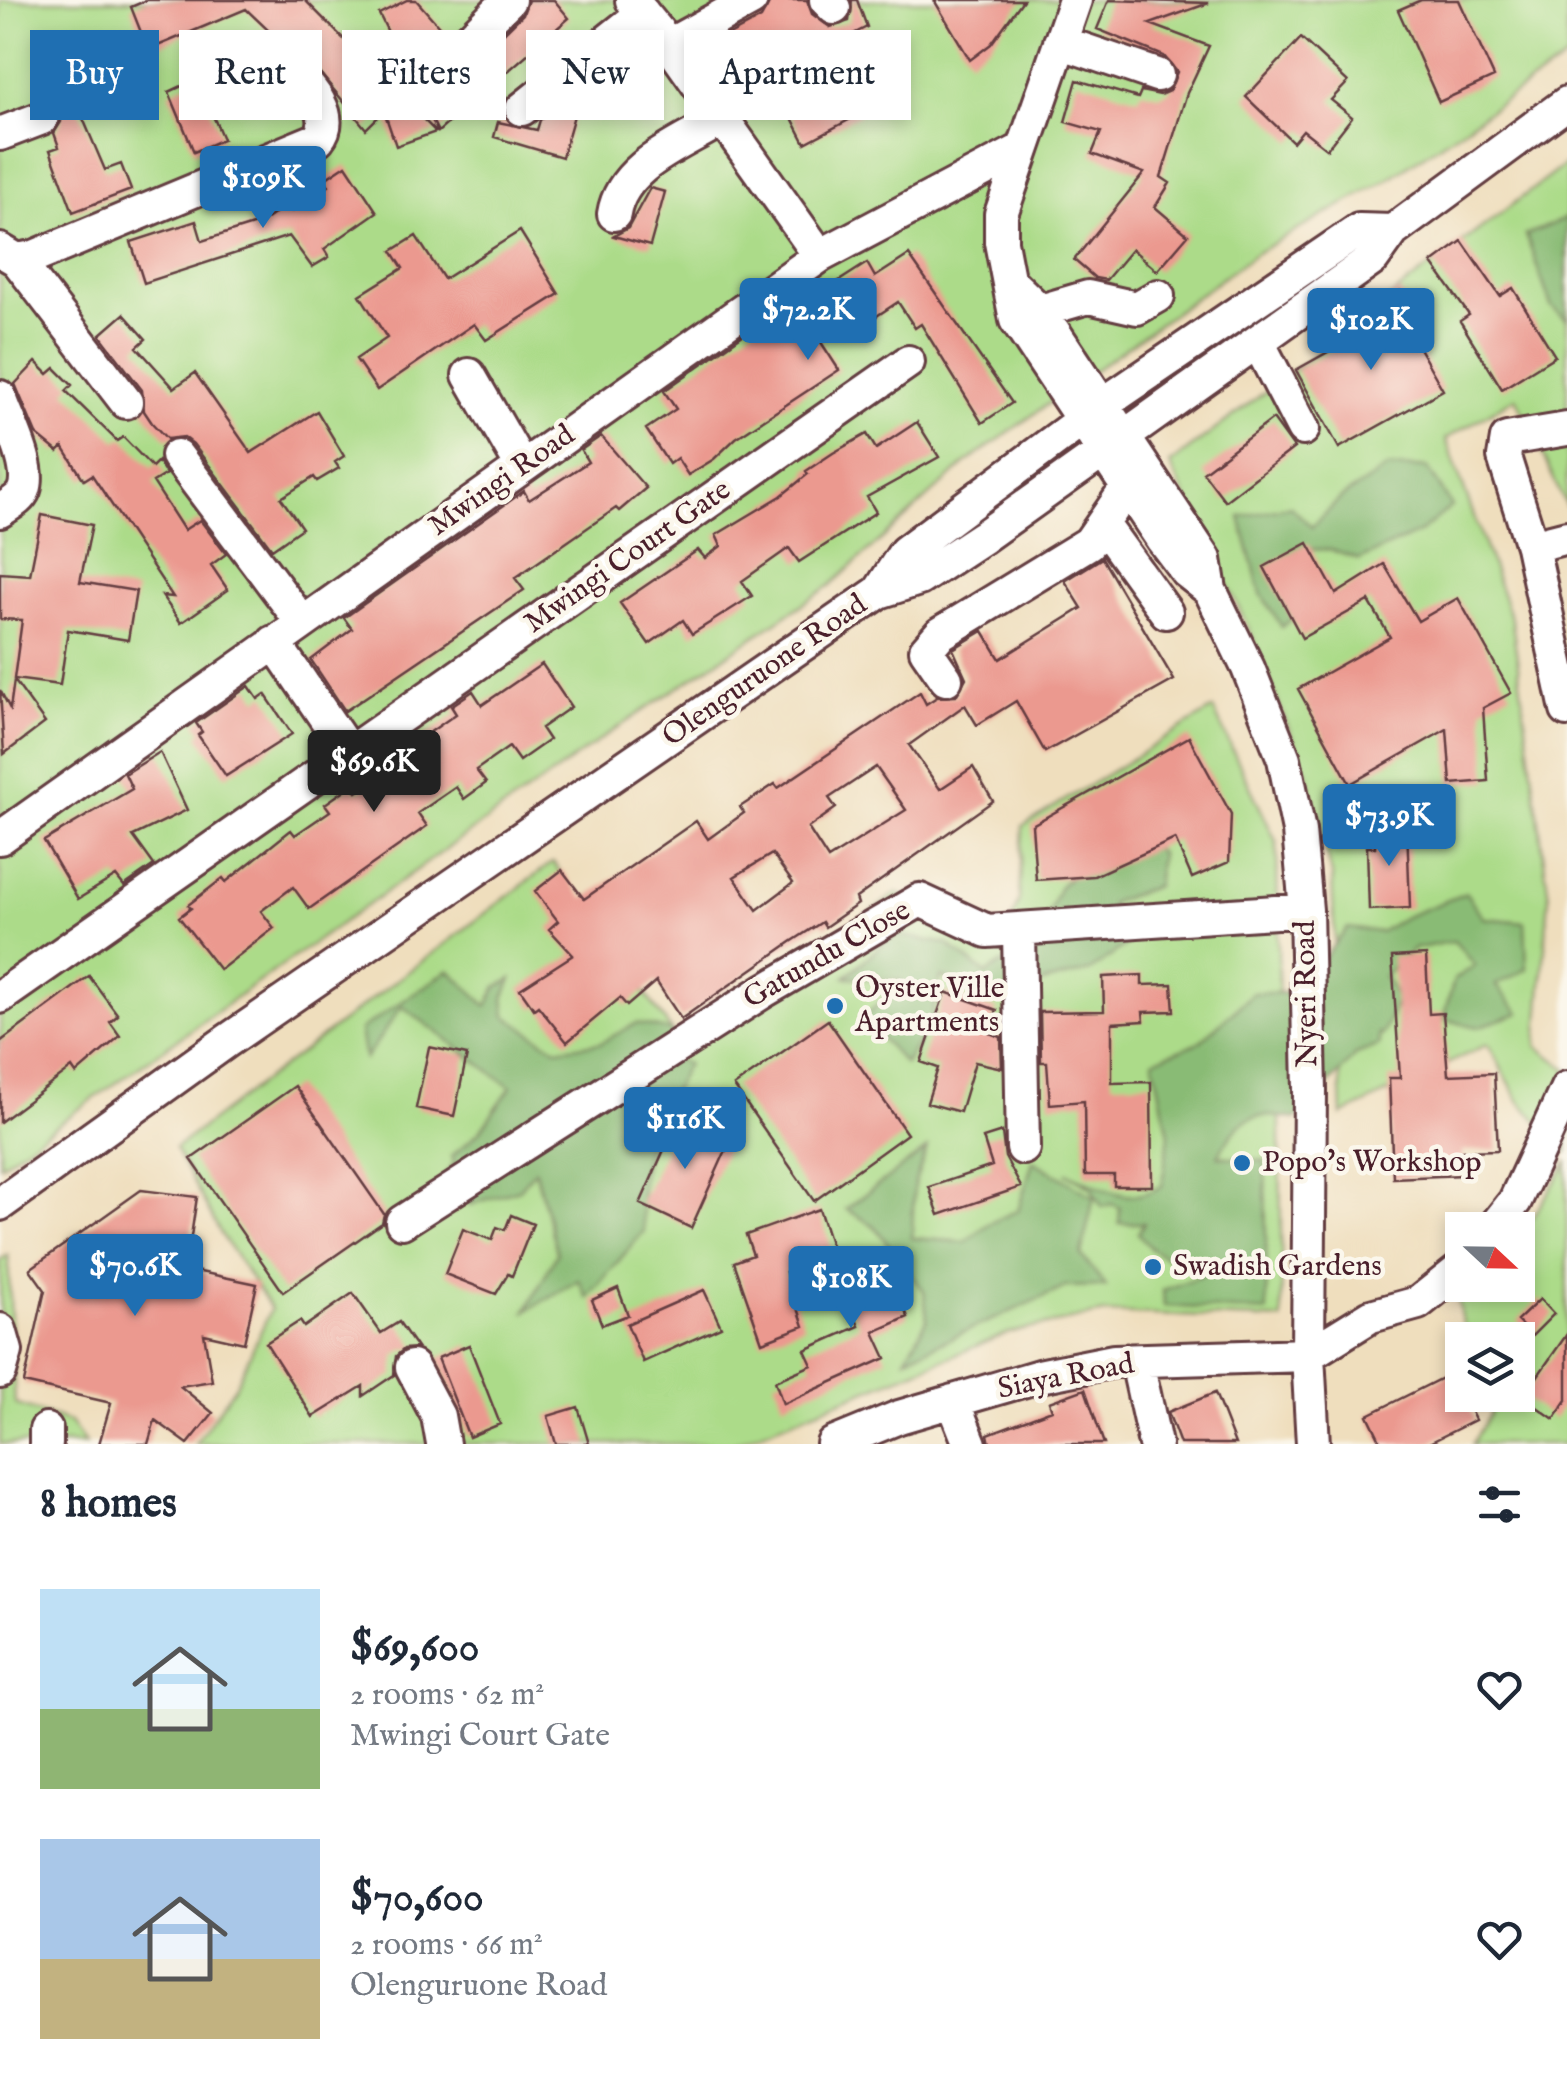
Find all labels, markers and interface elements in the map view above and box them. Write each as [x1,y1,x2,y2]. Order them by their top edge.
chip: Buy [30,30,159,120]
chip: Rent [179,30,322,120]
chip: Filters [342,30,506,120]
chip: New [526,30,664,120]
chip: Apartment [684,30,911,120]
pin: $109K [193,146,333,231]
text: $109K [222,158,304,199]
pin: $72.2K [727,278,889,363]
pin: $102K [1301,288,1441,373]
text: $72.2K [762,290,854,331]
text: $102K [1329,300,1413,341]
street label: Mwingi Road [422,416,583,545]
street label: Mwingi Court Gate [517,472,739,642]
street label: Olenguruone Road [655,586,875,756]
pin: $69.6K [293,730,455,815]
text: $69.6K [330,742,418,783]
pin: $73.9K [1308,784,1470,869]
text: $73.9K [1345,796,1433,837]
street label: Gatundu Close [737,892,917,1018]
street label: Nyeri Road [1287,919,1327,1068]
place label: Oyster Ville Apartments [854,970,1005,1042]
marker: Oyster Ville Apartments [824,995,846,1017]
pin: $116K [615,1087,755,1172]
text: $116K [646,1099,724,1140]
place label: Popo's Workshop [1262,1144,1481,1182]
marker: Popo's Workshop [1231,1152,1253,1174]
north arrow [1445,1212,1535,1302]
map controls [1445,1212,1535,1412]
pin: $70.6K [54,1234,216,1319]
text: $70.6K [89,1246,181,1287]
pin: $108K [781,1246,921,1331]
place label: Swadish Gardens [1173,1248,1382,1286]
marker: Swadish Gardens [1142,1256,1164,1278]
text: $108K [811,1258,891,1299]
button: layers [1445,1322,1535,1412]
street label: Siaya Road [995,1345,1138,1409]
icon: filters [1472,1477,1527,1532]
text: 8 homes [40,1478,177,1531]
text: $69,600 [350,1622,479,1675]
icon: home [120,1629,240,1749]
icon: heart [1472,1662,1527,1717]
text: 2 rooms · 62 m² [350,1675,544,1716]
text: Mwingi Court Gate [350,1716,610,1757]
text: $70,600 [350,1872,484,1925]
icon: home [120,1879,240,1999]
icon: heart [1472,1912,1527,1967]
text: 2 rooms · 66 m² [350,1925,543,1966]
text: Olenguruone Road [350,1966,607,2007]

